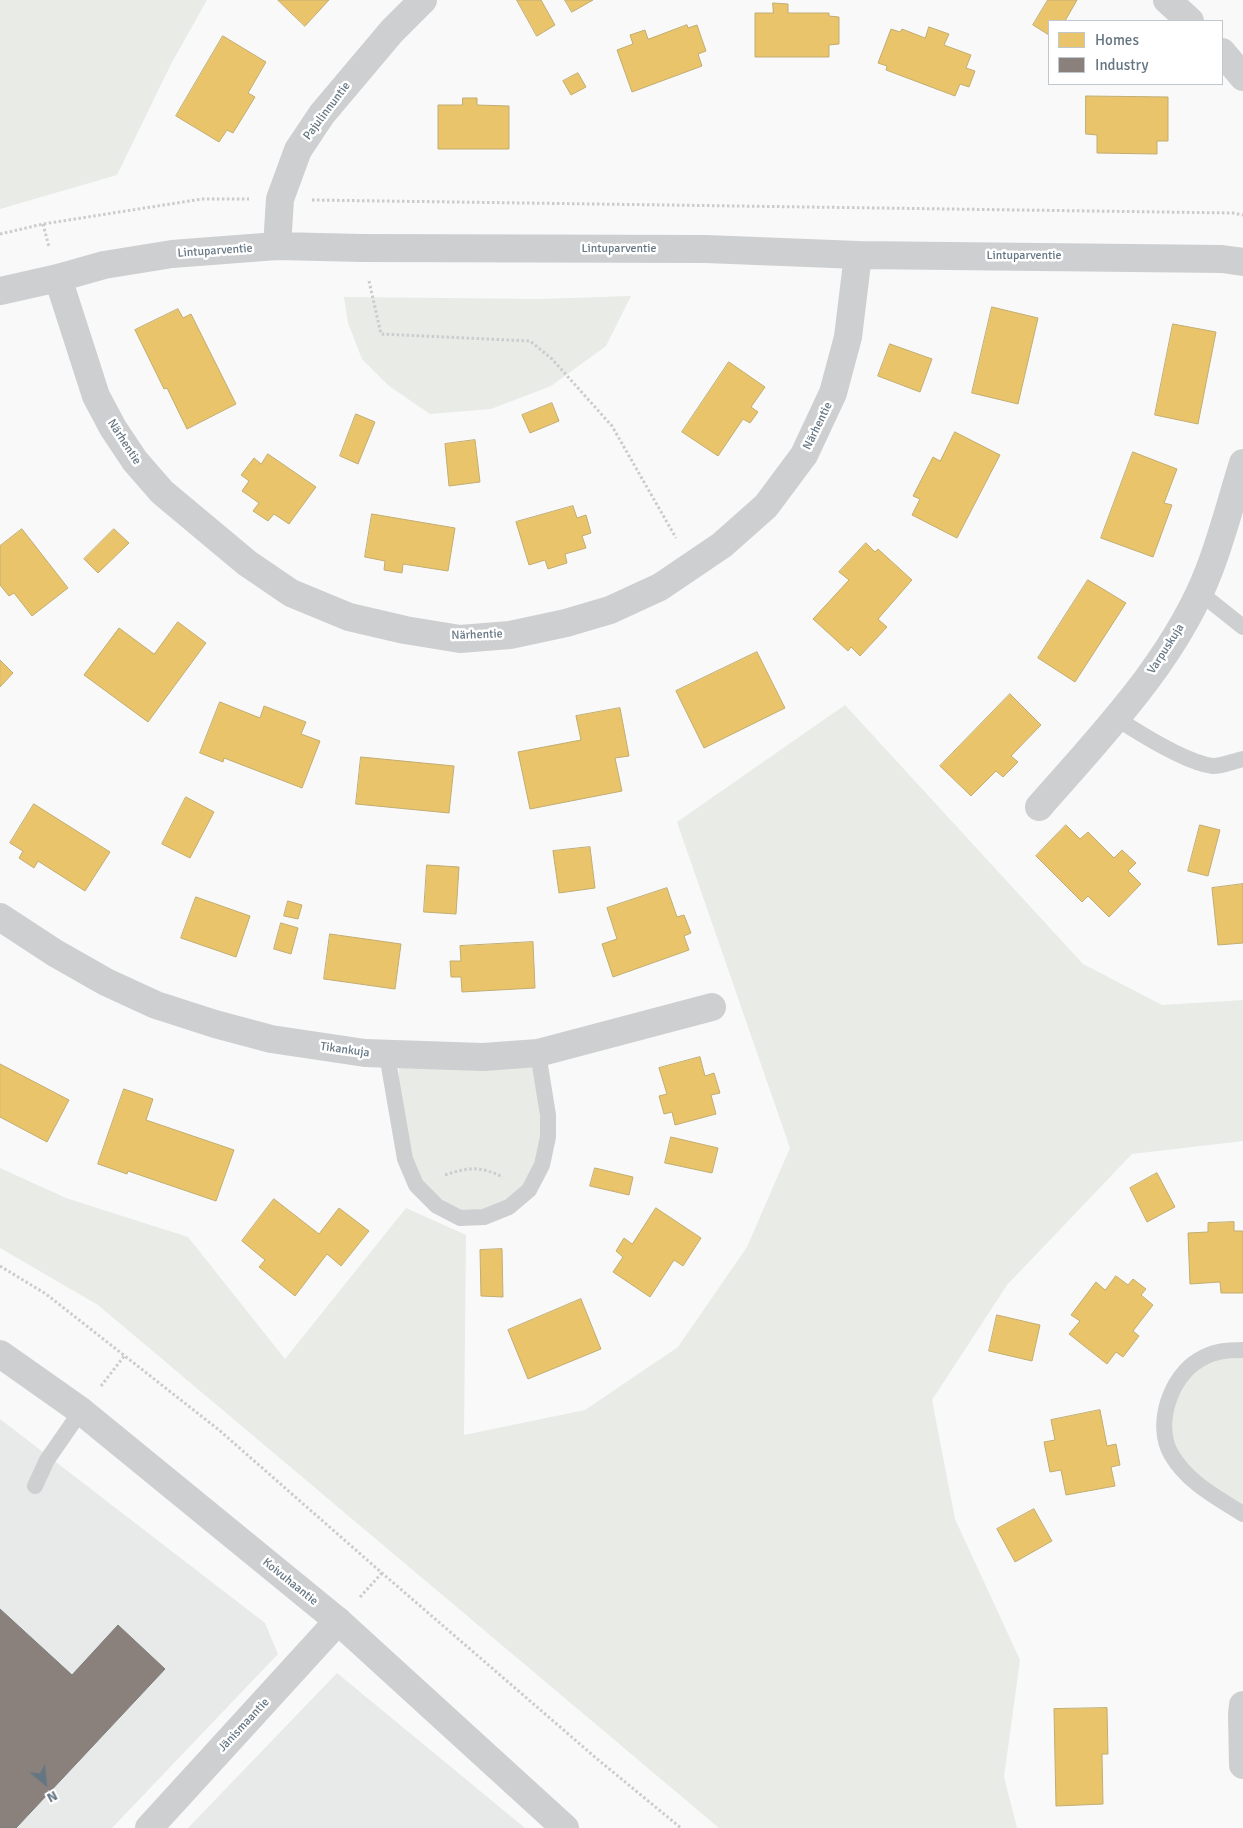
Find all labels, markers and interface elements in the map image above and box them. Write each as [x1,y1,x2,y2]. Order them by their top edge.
legend [1048,20,1223,85]
text: Homes [1095,31,1139,49]
text: Industry [1095,56,1148,74]
street label: Pajulinnuntie [300,79,354,143]
street label: Lintuparventie [177,241,253,261]
street label: Lintuparventie [581,242,657,256]
street label: Lintuparventie [986,249,1062,263]
street label: Närhentie [800,400,836,452]
street label: Närhentie [104,417,144,467]
street label: Varpuskuja [1144,621,1188,677]
street label: Närhentie [451,627,503,643]
street label: Tikankuja [319,1039,371,1061]
street label: Koivuhaantie [259,1555,321,1609]
street label: Jänismaantie [216,1695,272,1755]
north arrow [20,1758,70,1808]
text: N [44,1787,61,1806]

